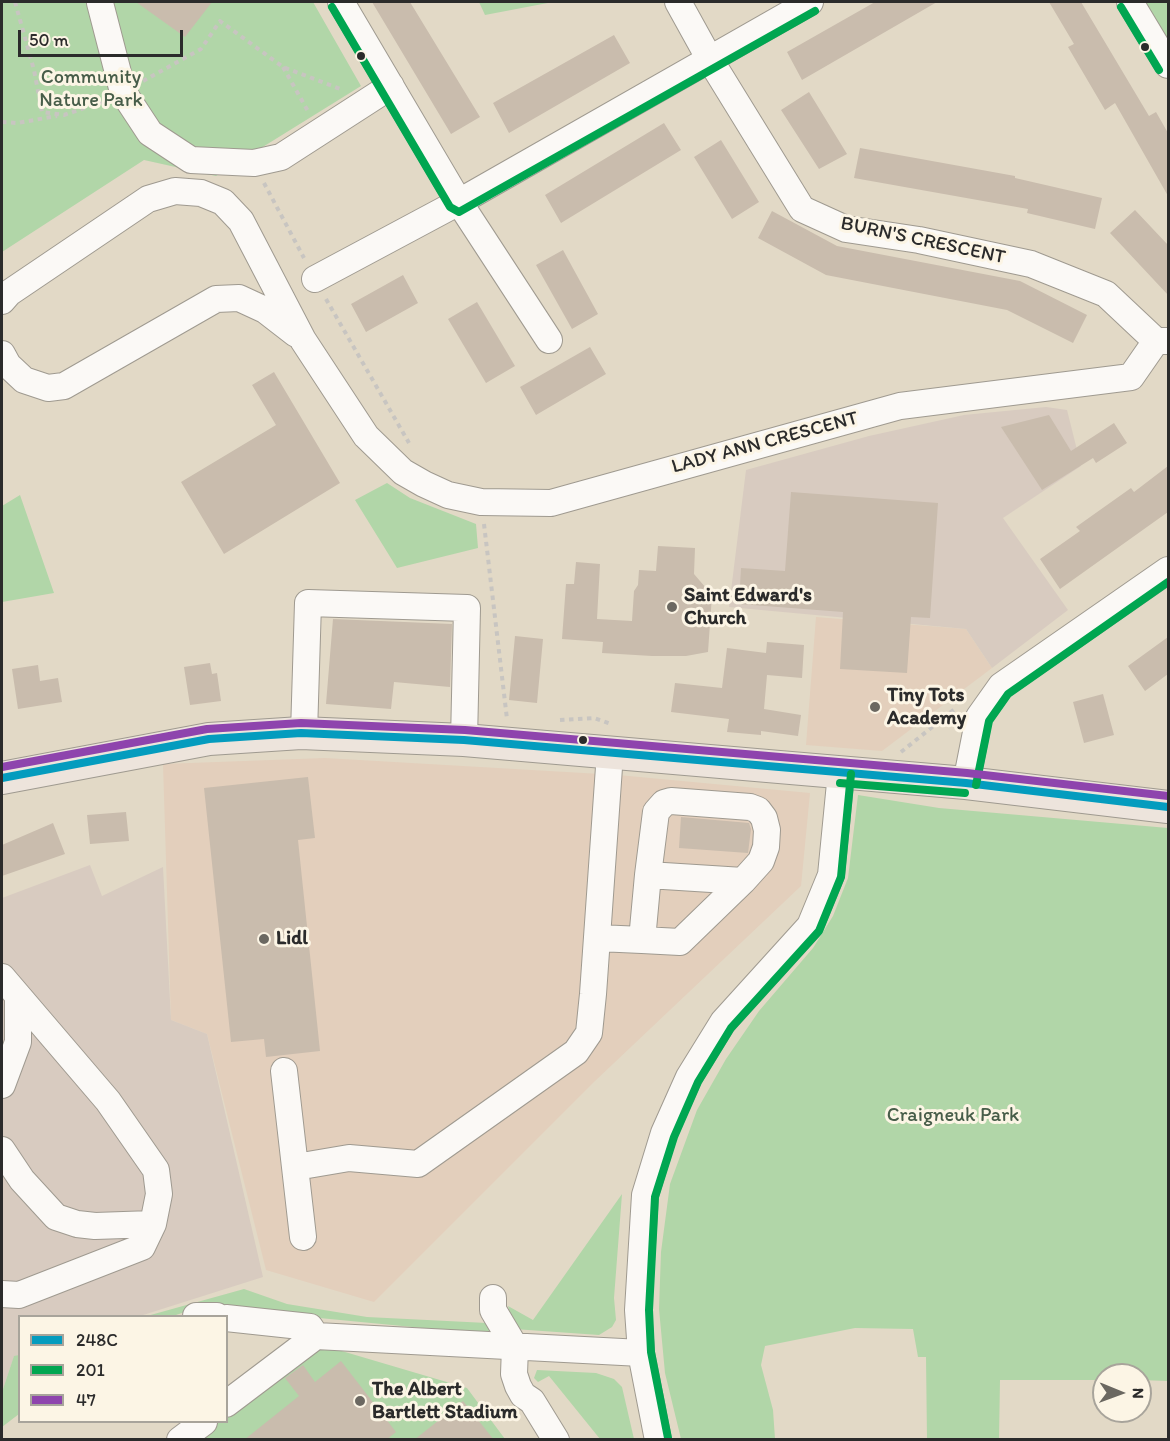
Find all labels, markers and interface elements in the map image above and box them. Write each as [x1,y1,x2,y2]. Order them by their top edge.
scale bar [21,18,186,56]
text: 50 m [29,29,69,51]
unlabelled marker [1139,41,1151,53]
unlabelled marker [355,50,367,62]
park label: Community Nature Park [39,66,143,113]
street label: BURN'S CRESCENT [838,212,1008,270]
street label: LADY ANN CRESCENT [669,407,861,479]
place label: Saint Edward's Church [684,584,812,631]
marker: Saint Edward's Church [665,600,679,614]
place label: Tiny Tots Academy [887,684,966,731]
marker: Tiny Tots Academy [868,700,882,714]
unlabelled marker [577,734,589,746]
place label: Lidl [276,927,308,951]
marker: Lidl [257,932,271,946]
park label: Craigneuk Park [887,1104,1019,1128]
legend [18,1315,228,1423]
text: 248C [76,1329,118,1351]
text: 201 [76,1359,105,1381]
north arrow [1092,1363,1152,1423]
place label: The Albert Bartlett Stadium [372,1378,518,1425]
text: N [1129,1388,1148,1399]
text: 47 [76,1389,96,1411]
marker: The Albert Bartlett Stadium [353,1394,367,1408]

